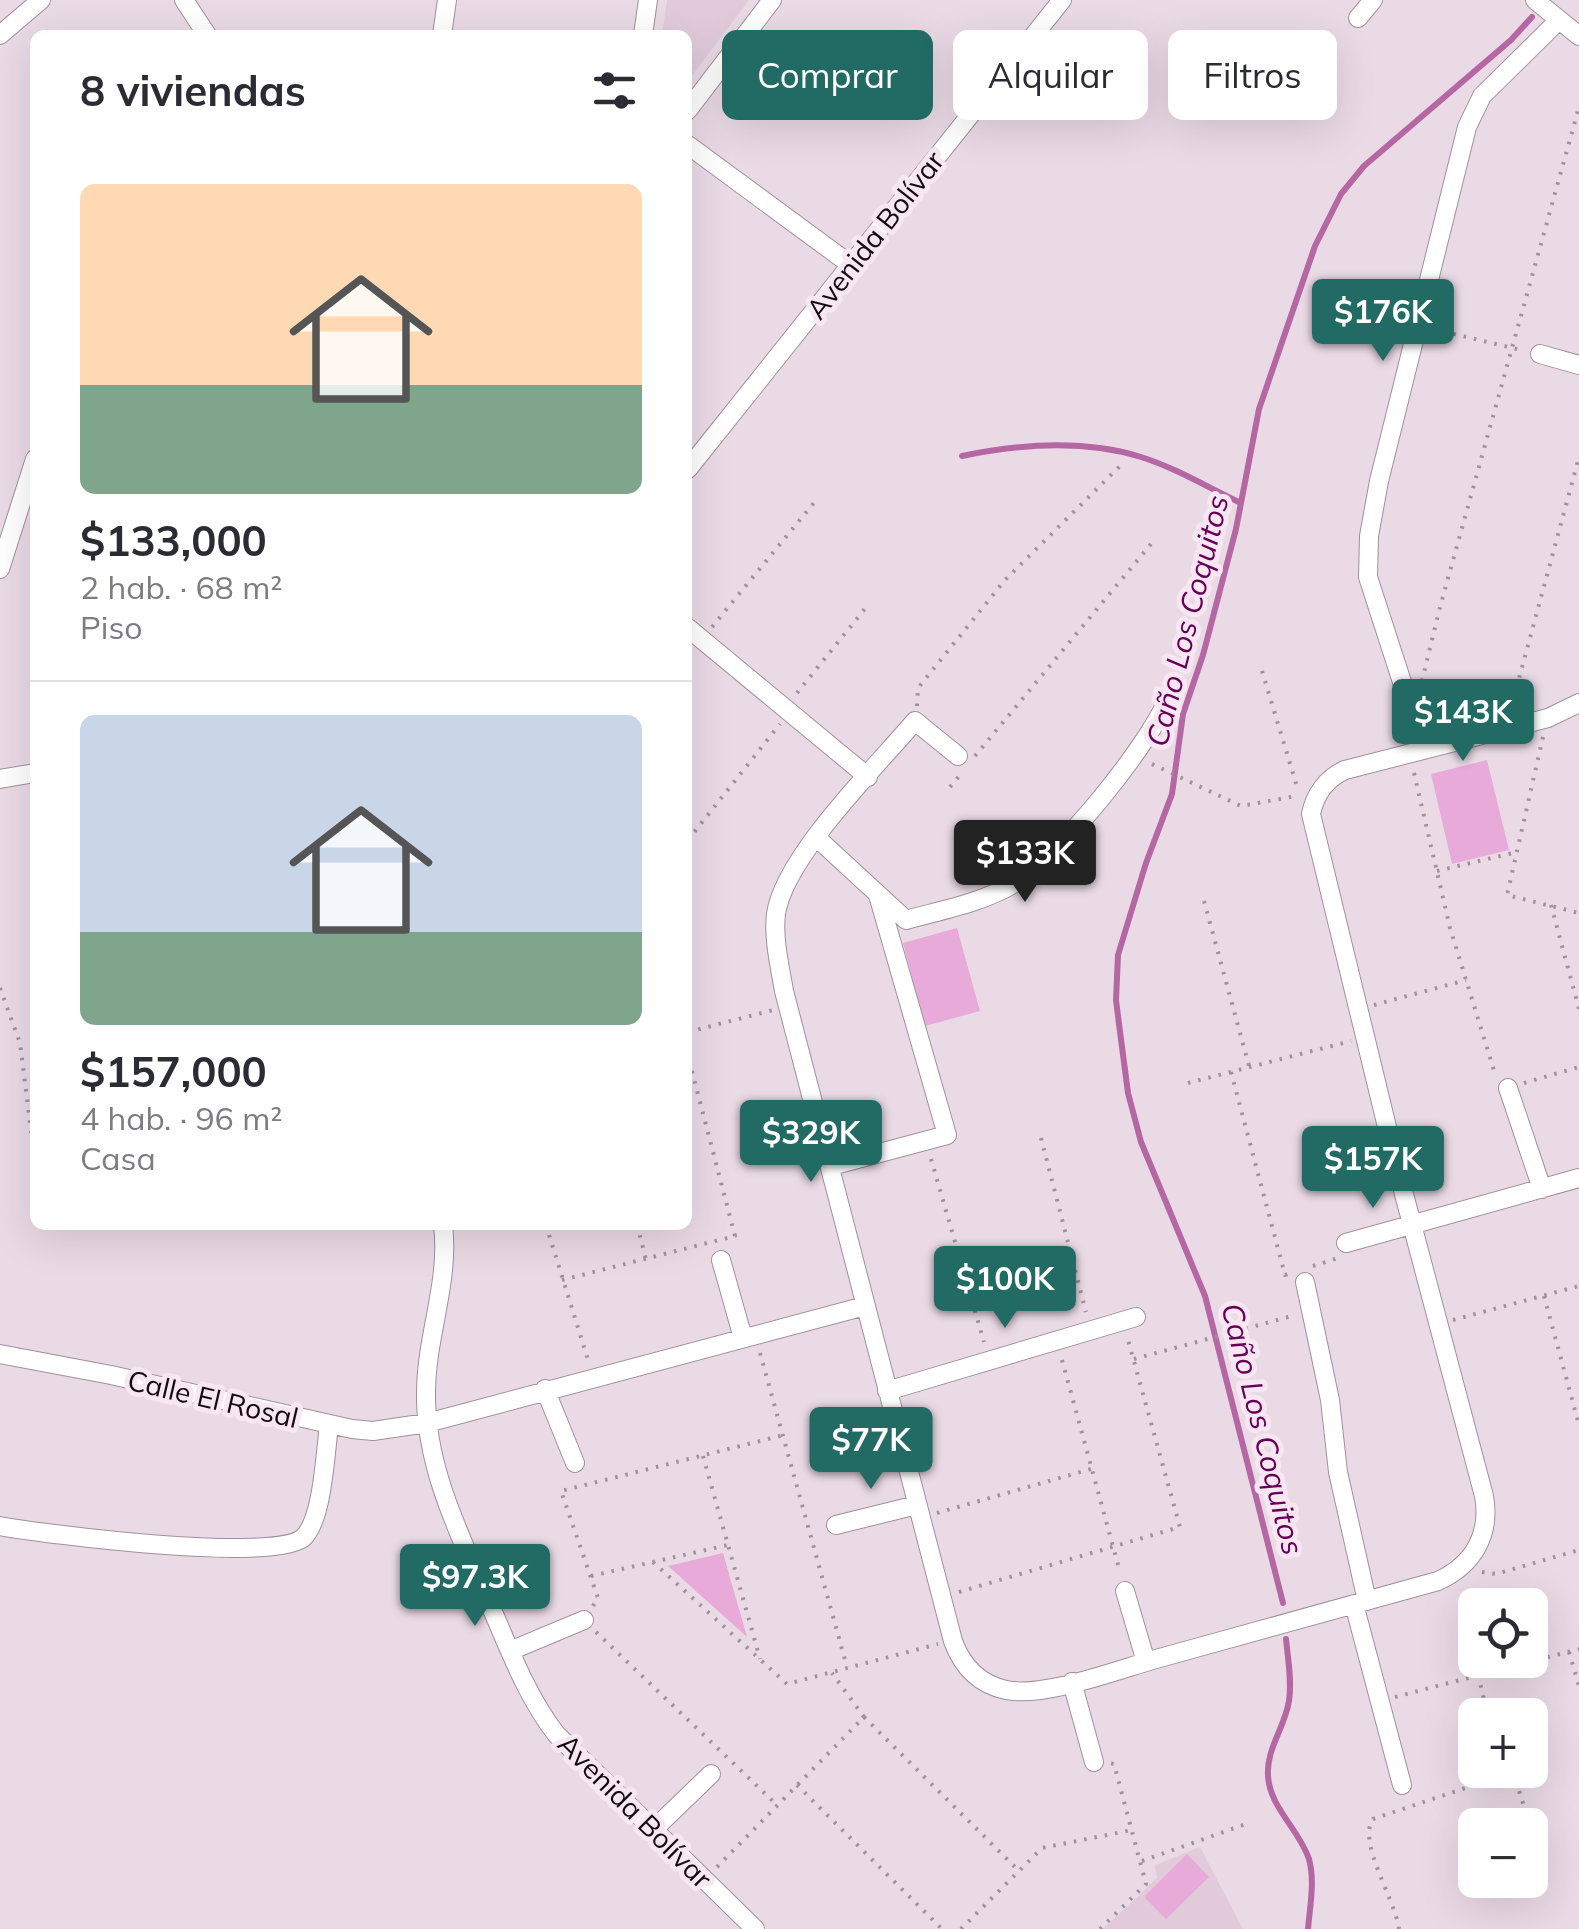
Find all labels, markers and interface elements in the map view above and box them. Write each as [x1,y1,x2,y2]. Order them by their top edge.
chip: Comprar [722,30,933,120]
chip: Alquilar [953,30,1148,120]
chip: Filtros [1168,30,1337,120]
icon: filters [587,63,642,118]
text: 8 viviendas [80,64,306,117]
street label: Avenida Bolívar [798,143,952,326]
icon: home [271,249,451,429]
pin: $176K [1313,279,1453,364]
text: $176K [1334,291,1432,331]
water label: Caño Los Coquitos [1137,491,1237,751]
text: $133,000 [80,514,267,567]
text: 2 hab. · 68 m² [80,567,282,607]
text: Piso [80,607,143,647]
pin: $143K [1393,679,1533,764]
text: $143K [1414,691,1512,731]
icon: home [271,780,451,960]
pin: $133K [955,820,1095,905]
text: $133K [976,832,1074,872]
text: $157,000 [80,1045,267,1098]
text: 4 hab. · 96 m² [80,1098,282,1138]
pin: $329K [741,1100,881,1185]
text: $329K [762,1112,860,1152]
pin: $157K [1303,1126,1443,1211]
text: Casa [80,1138,156,1178]
text: $157K [1324,1138,1422,1178]
pin: $100K [935,1246,1075,1331]
text: $100K [956,1258,1054,1298]
water label: Caño Los Coquitos [1213,1299,1313,1559]
street label: Calle El Rosal [124,1362,302,1435]
pin: $77K [812,1407,930,1492]
text: $77K [832,1419,910,1459]
pin: $97.3K [394,1544,556,1629]
text: $97.3K [422,1556,528,1596]
map controls [1458,1588,1548,1898]
button: locate [1458,1588,1548,1678]
button: + [1458,1698,1548,1788]
street label: Avenida Bolívar [551,1726,720,1896]
button: − [1458,1808,1548,1898]

